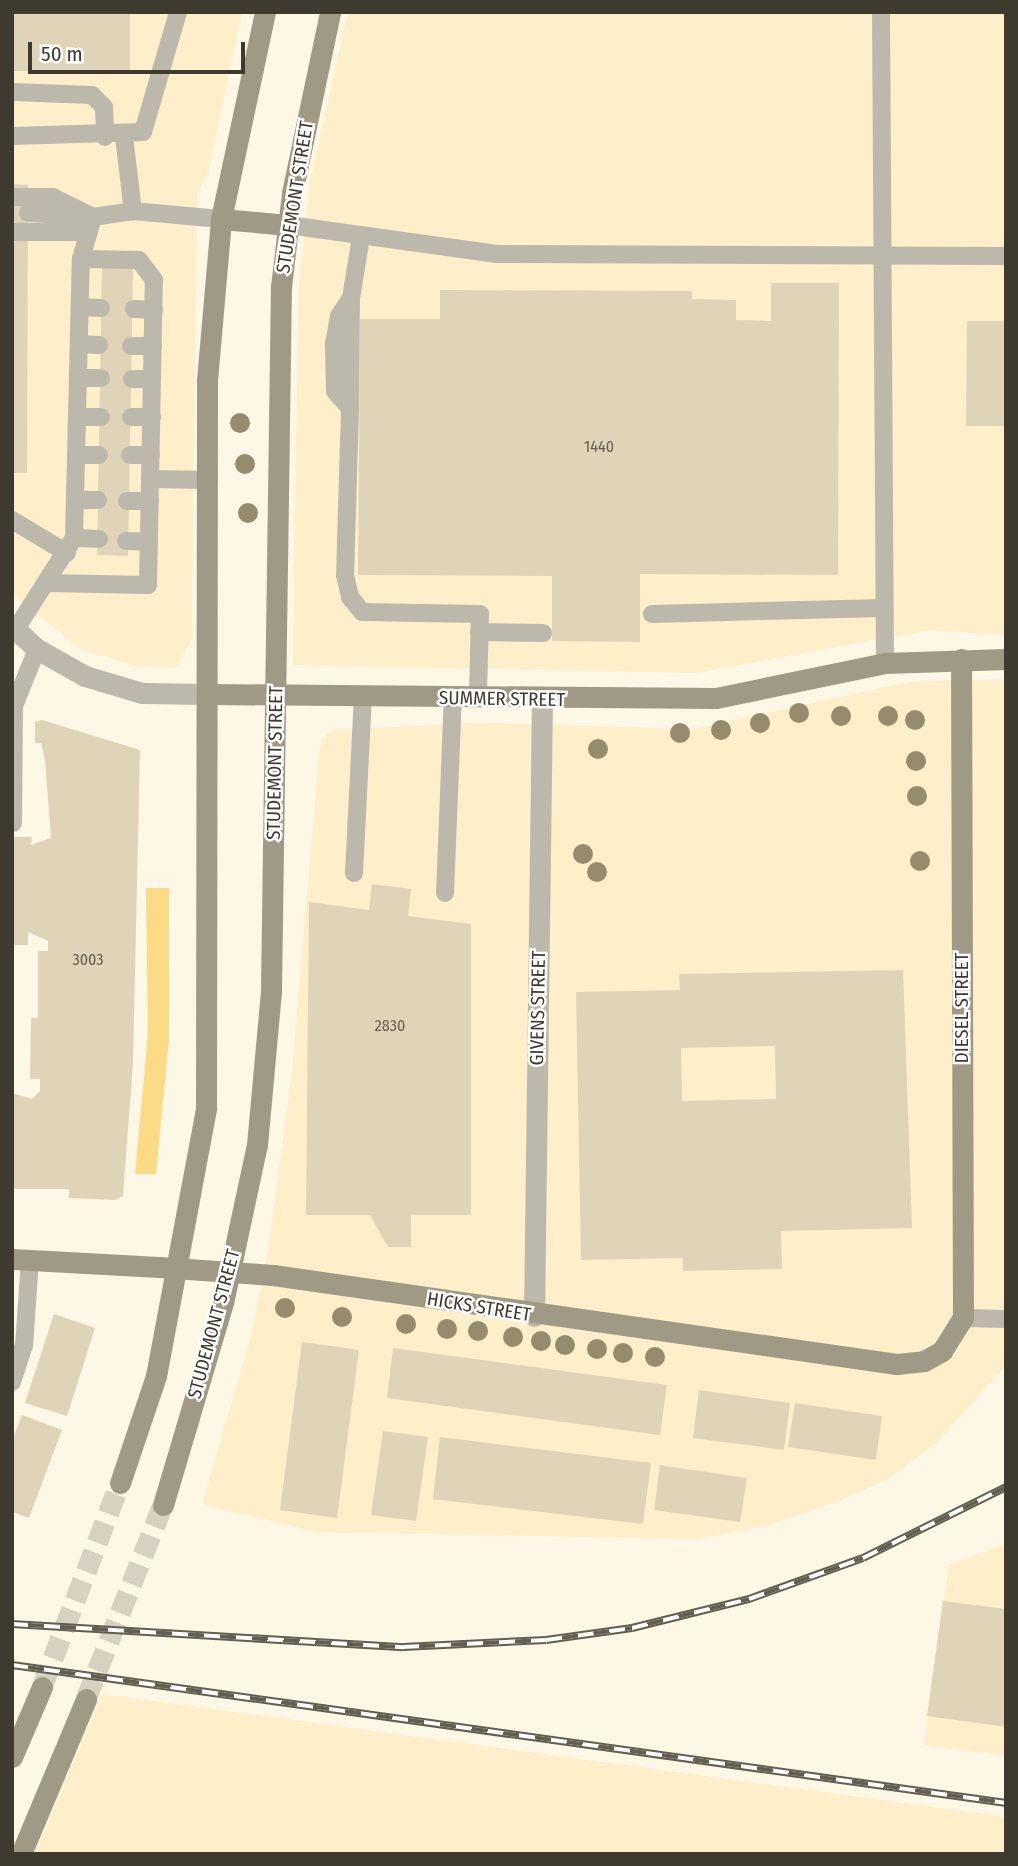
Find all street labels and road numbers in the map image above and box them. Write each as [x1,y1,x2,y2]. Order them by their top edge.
street label: STUDEMONT STREET [272,119,318,275]
street label: STUDEMONT STREET [262,686,288,840]
street label: SUMMER STREET [439,687,565,711]
street label: GIVENS STREET [526,950,550,1066]
street label: DIESEL STREET [951,953,973,1063]
street label: STUDEMONT STREET [183,1247,245,1401]
street label: HICKS STREET [426,1288,532,1326]

